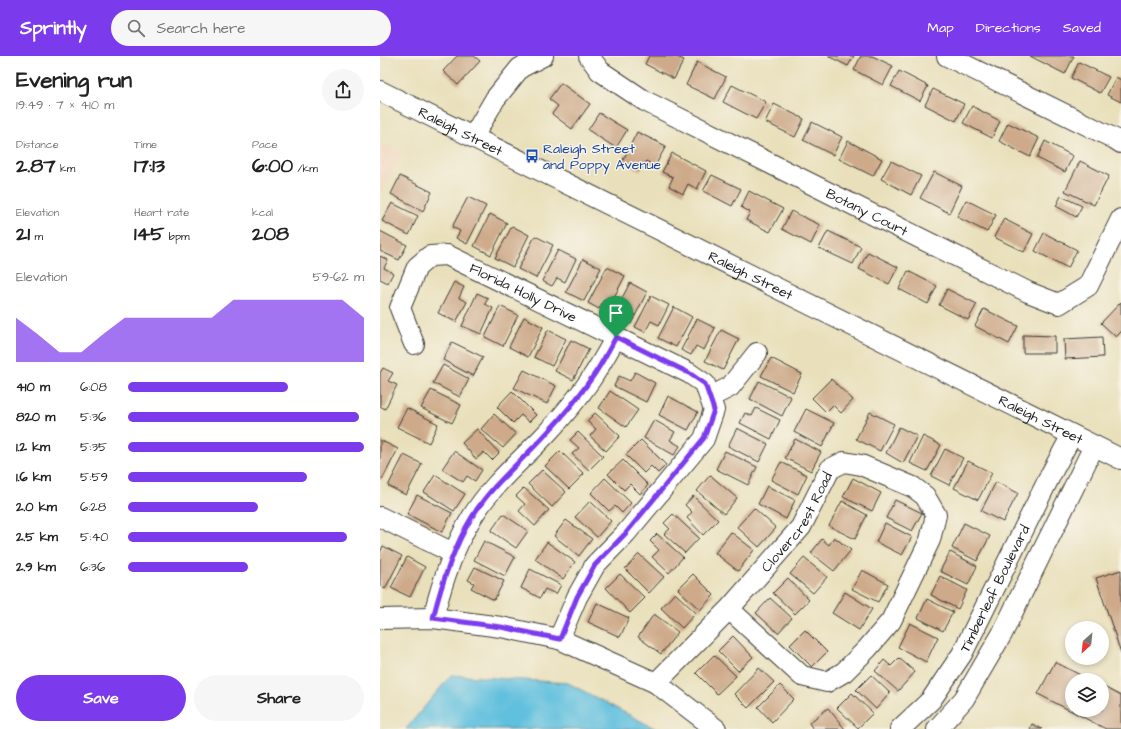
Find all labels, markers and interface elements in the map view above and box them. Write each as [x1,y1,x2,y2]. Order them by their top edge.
search box [111,10,391,46]
text: Sprintly [20,15,87,42]
icon: search [125,17,147,39]
text: Search here [157,18,245,39]
text: Map [927,18,954,38]
text: Directions [976,18,1041,38]
text: Saved [1063,18,1101,38]
text: Evening run [16,65,132,96]
button: share [322,69,364,111]
text: 19:49 · 7 × 410 m [16,96,114,114]
street label: Raleigh Street [415,103,506,161]
text: Distance [16,137,59,152]
text: Time [134,137,157,152]
text: Pace [252,137,278,152]
place label: Raleigh Street and Poppy Avenue [543,139,661,175]
bus stop icon: Raleigh Street and Poppy Avenue [524,148,540,164]
text: 2.87 [16,152,56,180]
text: 17:13 [134,152,165,180]
text: 6:00 [252,152,293,180]
text: km [56,161,75,176]
text: /km [293,161,318,176]
street label: Botany Court [822,184,911,242]
text: Elevation [16,205,59,220]
text: Heart rate [134,205,189,220]
text: kcal [252,205,273,220]
text: 21 [16,220,30,248]
text: 145 [134,220,164,248]
text: 208 [252,220,289,248]
text: m [30,229,43,244]
text: bpm [164,229,190,244]
street label: Raleigh Street [705,247,796,306]
street label: Florida Holly Drive [466,258,580,328]
text: Elevation [16,268,67,286]
text: 59–62 m [312,268,364,286]
pin [599,296,633,337]
icon: arrive [605,302,627,324]
text: 410 m [16,378,50,396]
text: 6:08 [80,378,107,396]
street label: Raleigh Street [995,391,1086,450]
text: 820 m [16,408,55,426]
text: 5:36 [80,408,106,426]
text: 1.2 km [16,438,50,456]
text: 5:35 [80,438,107,456]
text: 1.6 km [16,468,51,486]
text: 5:59 [80,468,108,486]
street label: Clovercrest Road [757,469,838,577]
text: 2.0 km [16,498,57,516]
text: 6:28 [80,498,106,516]
street label: Timberleaf Boulevard [955,522,1035,656]
text: 2.5 km [16,528,58,546]
text: 5:40 [80,528,108,546]
text: 2.9 km [16,558,56,576]
text: 6:36 [80,558,105,576]
north arrow [1065,621,1109,665]
map controls [1065,621,1109,717]
button: layers [1065,673,1109,717]
button: Save [16,675,186,721]
button: Share [194,675,364,721]

